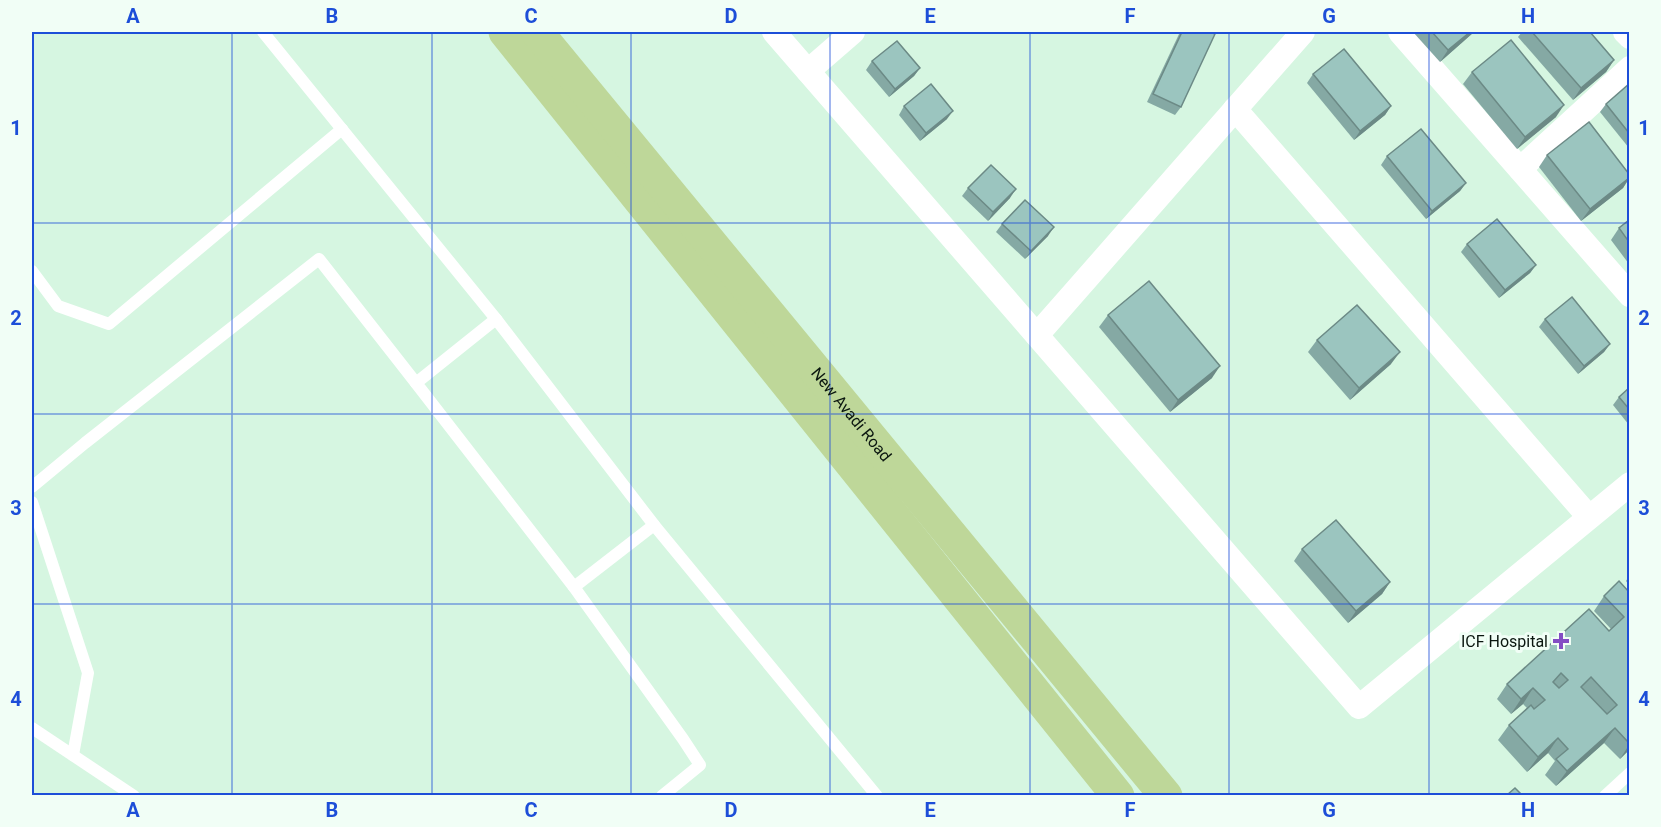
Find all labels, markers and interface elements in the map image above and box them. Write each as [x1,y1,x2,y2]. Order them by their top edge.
text: A [126,4,140,28]
text: B [326,4,338,28]
text: C [524,4,538,28]
text: D [725,4,738,28]
text: E [924,4,936,28]
text: F [1125,4,1136,28]
text: G [1322,4,1336,28]
text: H [1521,4,1535,28]
text: 1 [10,116,22,140]
text: 1 [1638,116,1650,140]
text: 2 [10,306,22,330]
text: 2 [1638,306,1650,330]
street label: New Avadi Road [807,364,895,465]
text: 3 [10,496,22,520]
text: 3 [1638,496,1650,520]
place label: ICF Hospital [1461,632,1548,651]
marker: ICF Hospital [1552,632,1570,650]
text: 4 [10,687,22,711]
text: 4 [1638,687,1650,711]
text: A [126,798,140,822]
text: B [326,798,338,822]
text: C [524,798,538,822]
text: D [725,798,738,822]
text: E [924,798,936,822]
text: F [1125,798,1136,822]
text: G [1322,798,1336,822]
text: H [1521,798,1535,822]

